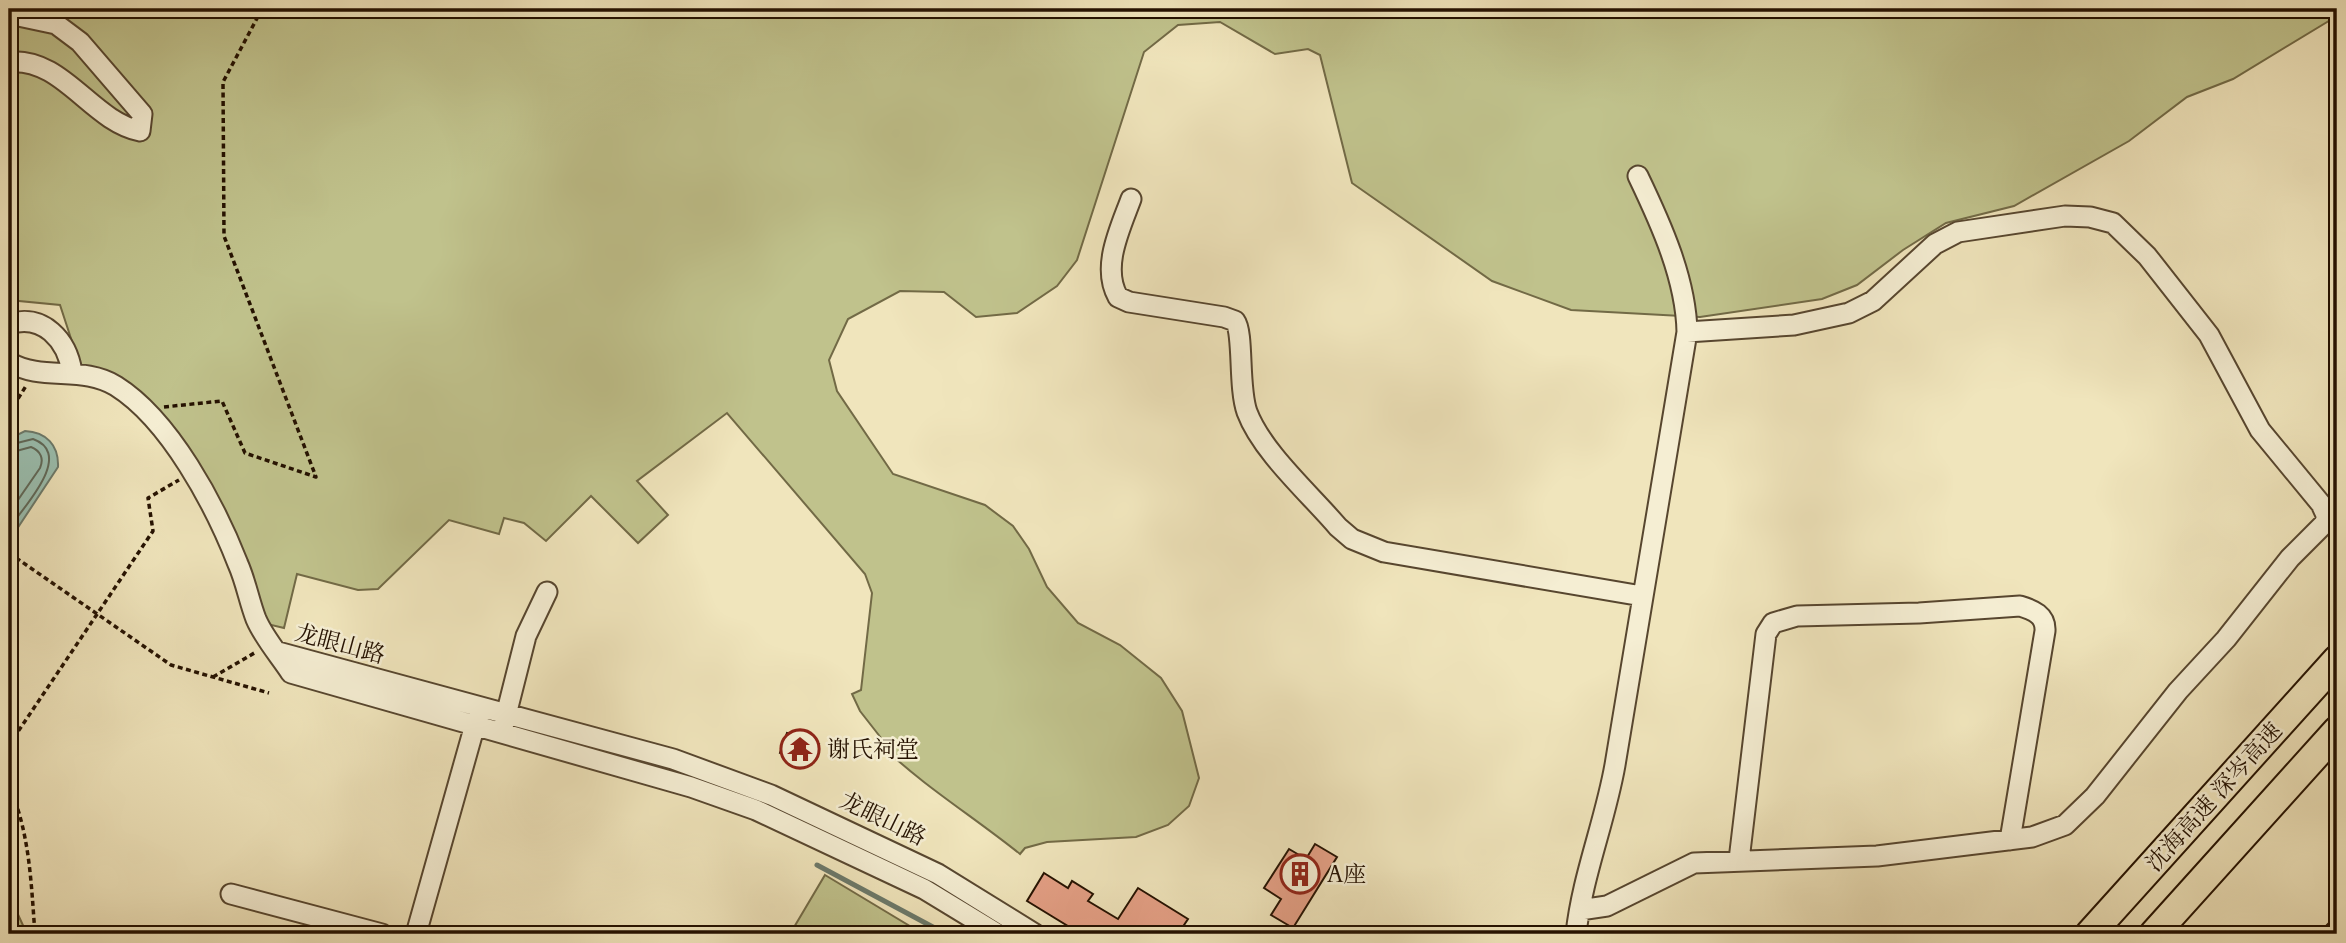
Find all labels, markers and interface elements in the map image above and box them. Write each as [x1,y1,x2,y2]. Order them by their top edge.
street label: 龙眼山路 [292,617,388,671]
street label: 沈海高速 深岑高速 [2139,716,2289,878]
temple icon: 谢氏祠堂 [779,728,821,770]
place label: 谢氏祠堂 [827,734,919,765]
street label: 龙眼山路 [835,785,931,853]
building icon: A座 [1279,853,1321,895]
place label: A座 [1327,859,1366,890]

